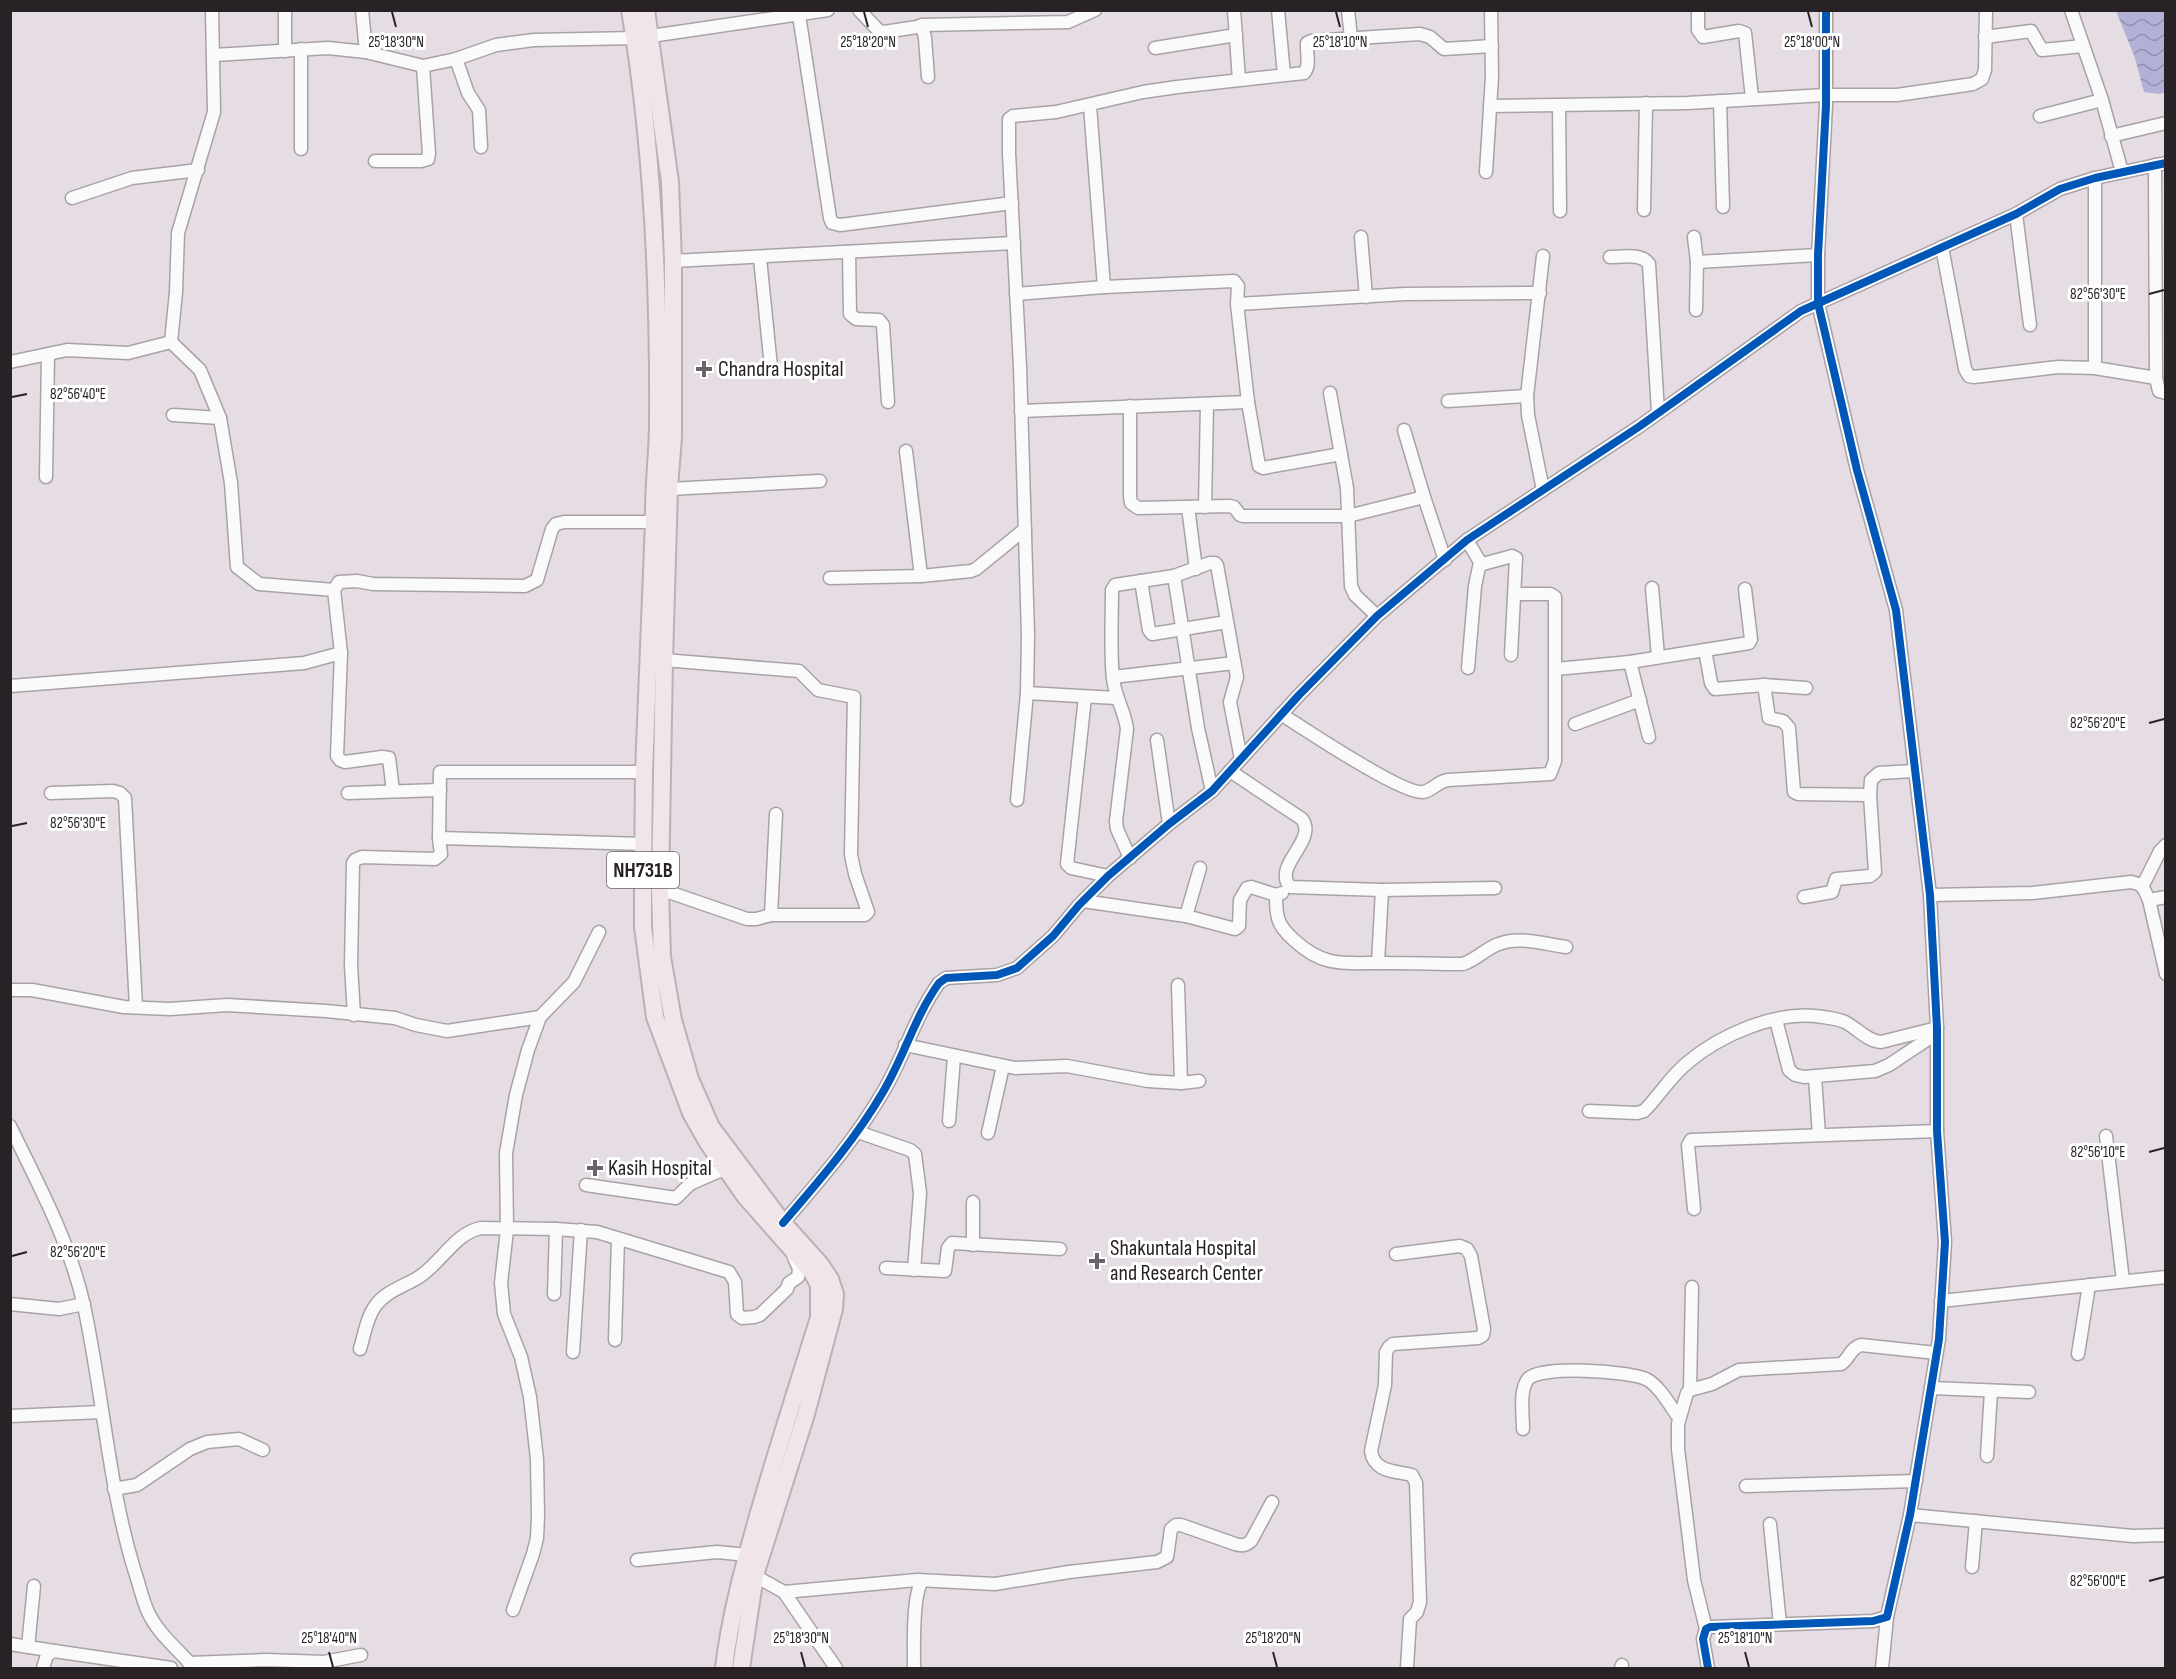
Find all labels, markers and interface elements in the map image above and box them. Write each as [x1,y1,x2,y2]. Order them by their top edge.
text: 25°18'30"N [368,33,424,52]
text: 25°18'20"N [840,33,896,52]
text: 25°18'10"N [1313,33,1367,52]
text: 25°18'00"N [1784,33,1840,52]
text: 82°56'30"E [2070,285,2126,304]
place label: Chandra Hospital [718,356,844,383]
marker: Chandra Hospital [695,360,713,378]
text: 82°56'40"E [50,385,106,404]
text: 82°56'20"E [2070,714,2126,733]
text: 82°56'30"E [50,814,106,833]
road number: NH731B [607,852,679,888]
text: 82°56'10"E [2071,1143,2125,1162]
place label: Kasih Hospital [608,1155,712,1182]
marker: Kasih Hospital [586,1159,604,1177]
place label: Shakuntala Hospital and Research Center [1110,1235,1263,1287]
text: 82°56'20"E [50,1243,106,1262]
marker: Shakuntala Hospital and Research Center [1088,1252,1106,1270]
text: 82°56'00"E [2070,1572,2126,1591]
text: 25°18'40"N [301,1629,357,1648]
text: 25°18'30"N [773,1629,829,1648]
text: 25°18'20"N [1245,1629,1301,1648]
text: 25°18'10"N [1718,1629,1772,1648]

